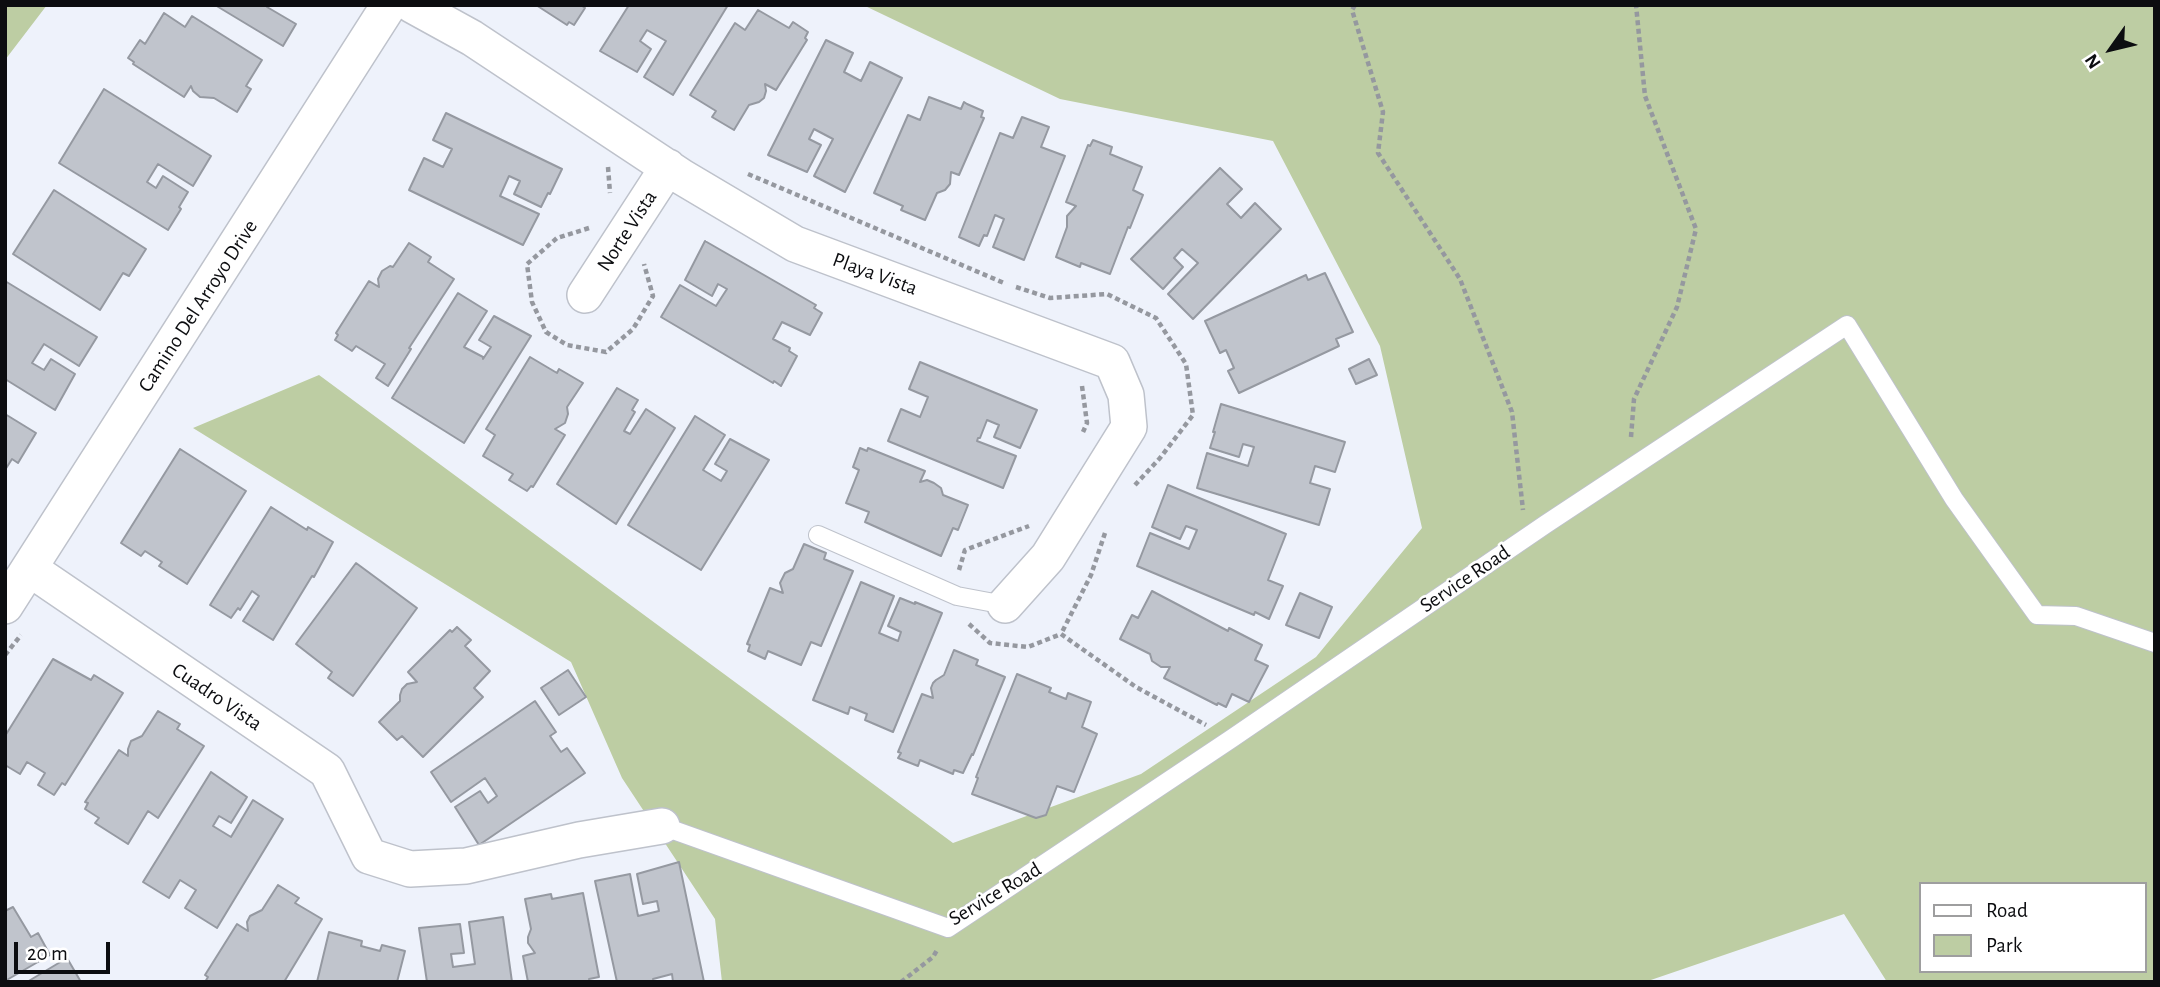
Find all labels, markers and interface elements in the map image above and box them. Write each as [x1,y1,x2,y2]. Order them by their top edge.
north arrow [2076,14,2146,84]
text: N [2082,50,2105,72]
street label: Norte Vista [592,186,662,276]
street label: Camino Del Arroyo Drive [133,215,263,397]
street label: Playa Vista [829,247,921,301]
street label: Service Road [1415,540,1515,618]
street label: Cuadro Vista [167,658,267,736]
street label: Service Road [944,857,1046,931]
legend [1918,882,2146,973]
text: Road [1986,900,2028,921]
scale bar [18,928,114,972]
text: Park [1986,935,2022,956]
text: 20 m [27,943,68,964]

